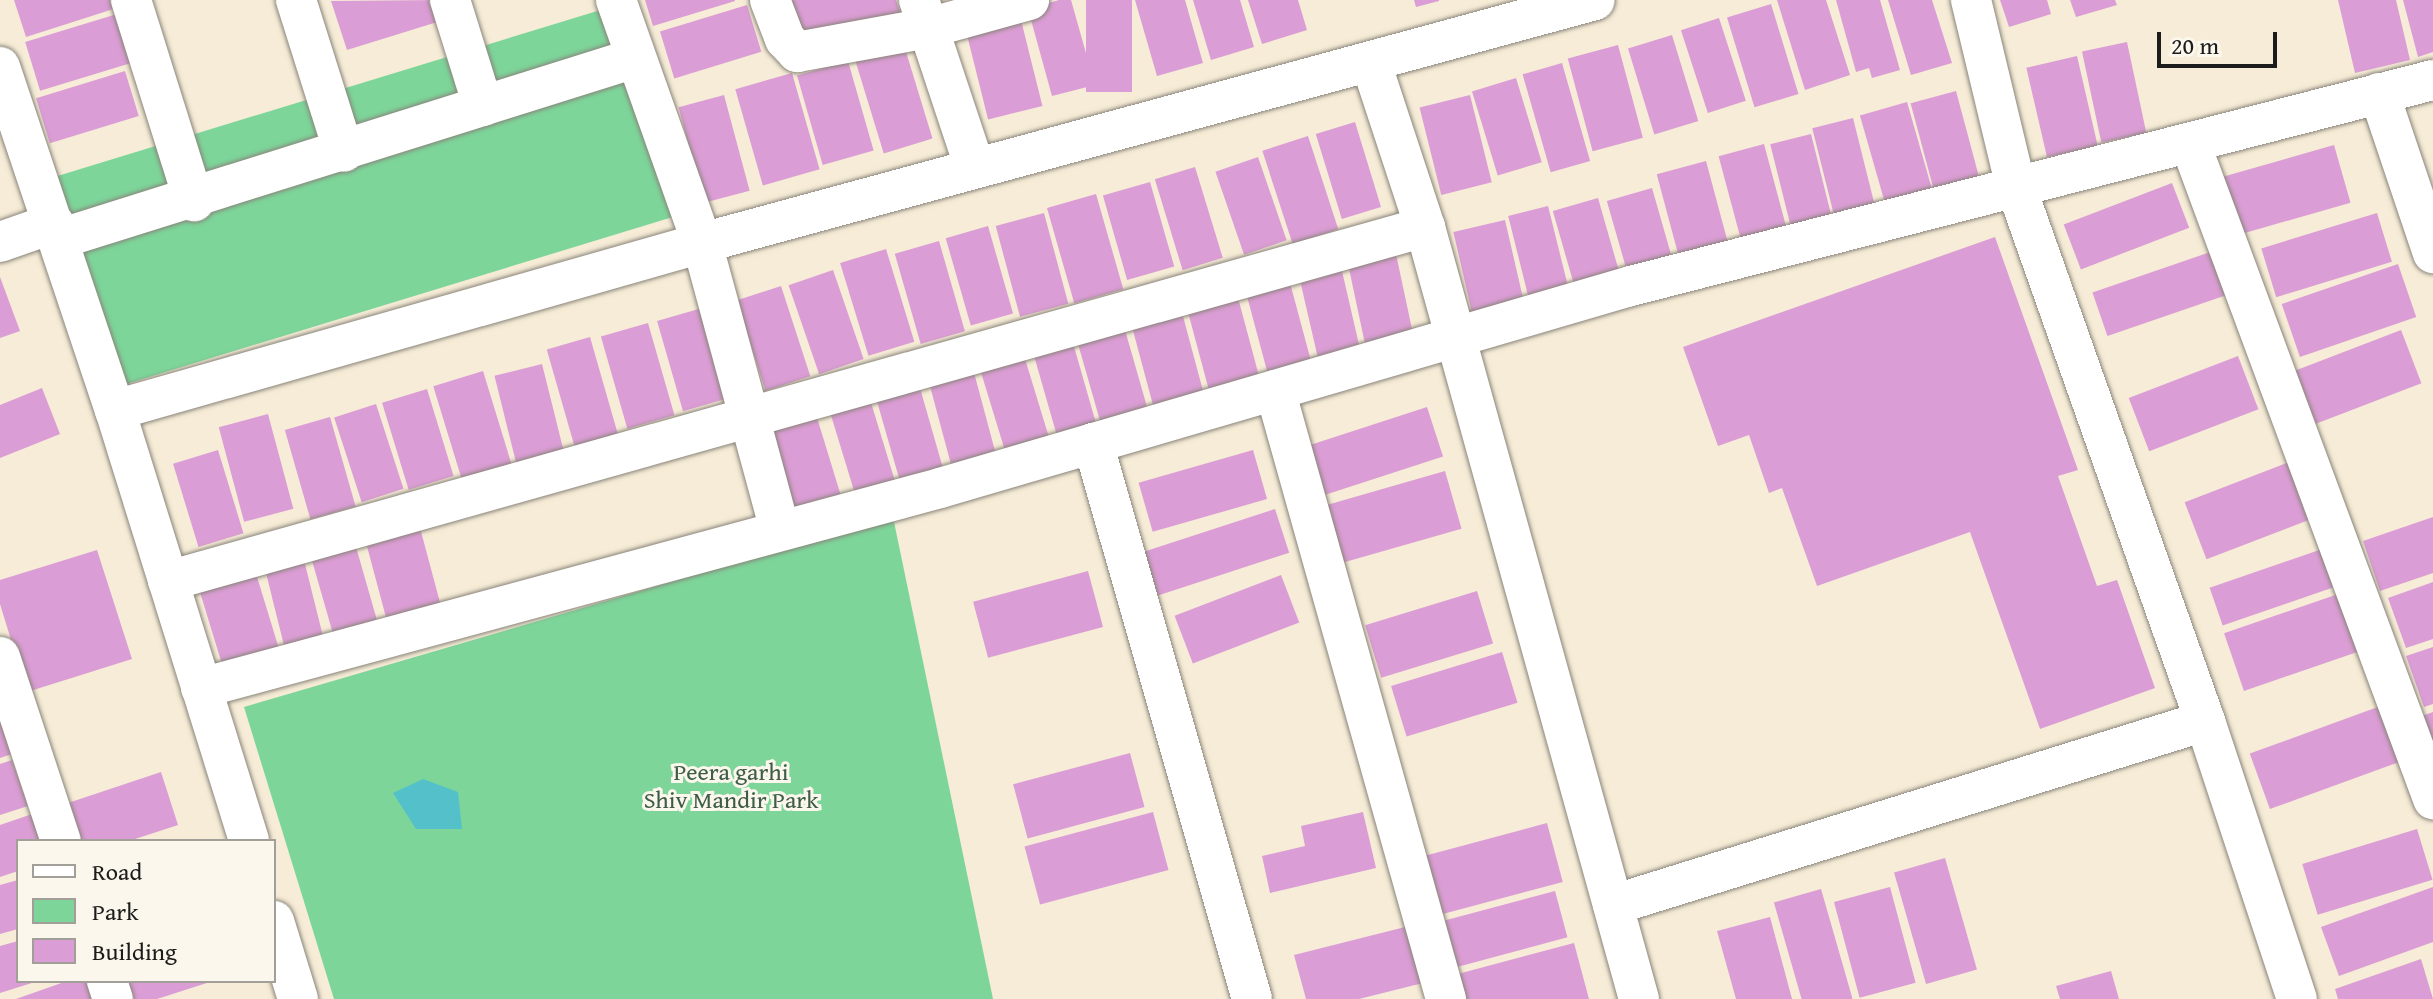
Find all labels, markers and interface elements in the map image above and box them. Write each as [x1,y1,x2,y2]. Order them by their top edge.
scale bar [2161,16,2281,66]
text: 20 m [2171,28,2219,63]
park label: Peera garhi Shiv Mandir Park [644,758,818,814]
legend [16,839,276,983]
text: Road [92,854,142,889]
text: Park [92,894,138,929]
text: Building [92,934,177,969]

